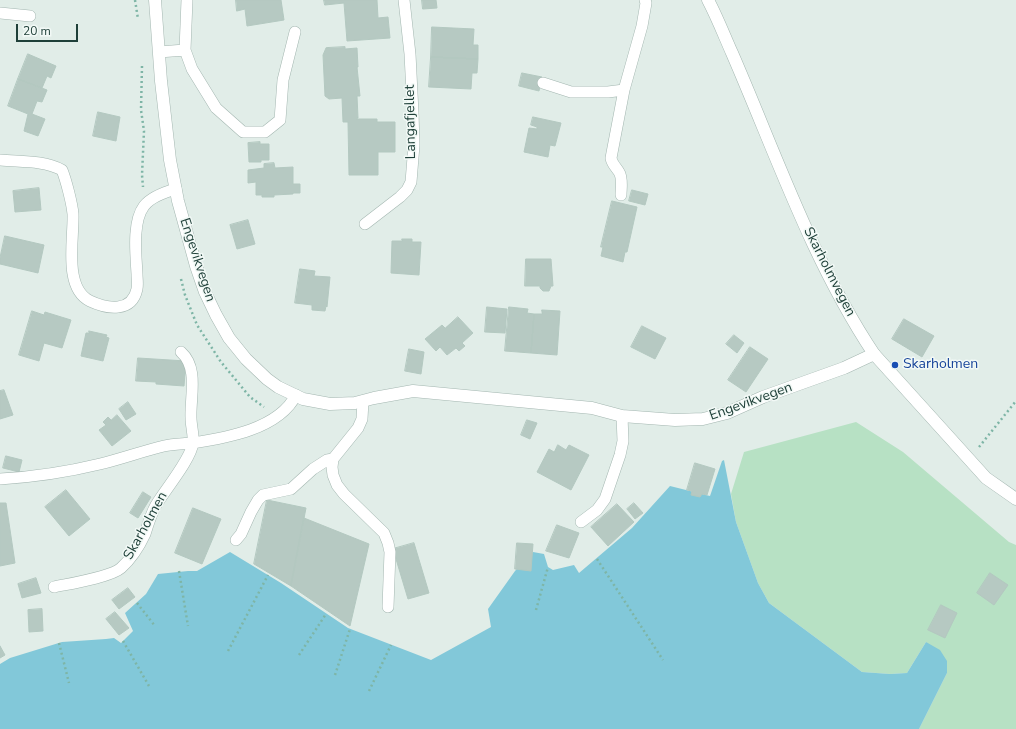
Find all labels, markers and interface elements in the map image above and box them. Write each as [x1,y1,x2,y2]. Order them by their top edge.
scale bar [18,16,80,42]
text: 20 m [23,23,51,39]
street label: Langafjellet [402,85,420,159]
street label: Engevikvegen [176,216,218,304]
street label: Skarholmvegen [799,225,859,319]
place label: Skarholmen [903,357,978,373]
marker: Skarholmen [890,360,900,370]
street label: Engevikvegen [707,379,795,425]
street label: Skarholmen [120,489,172,563]

